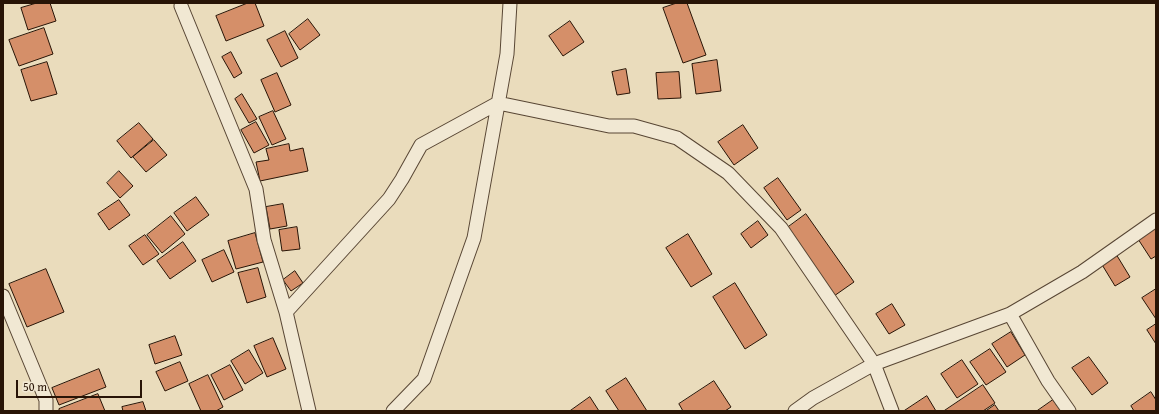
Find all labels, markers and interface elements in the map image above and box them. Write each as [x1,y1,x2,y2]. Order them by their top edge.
scale bar [18,372,144,398]
text: 50 m [23,378,47,395]

